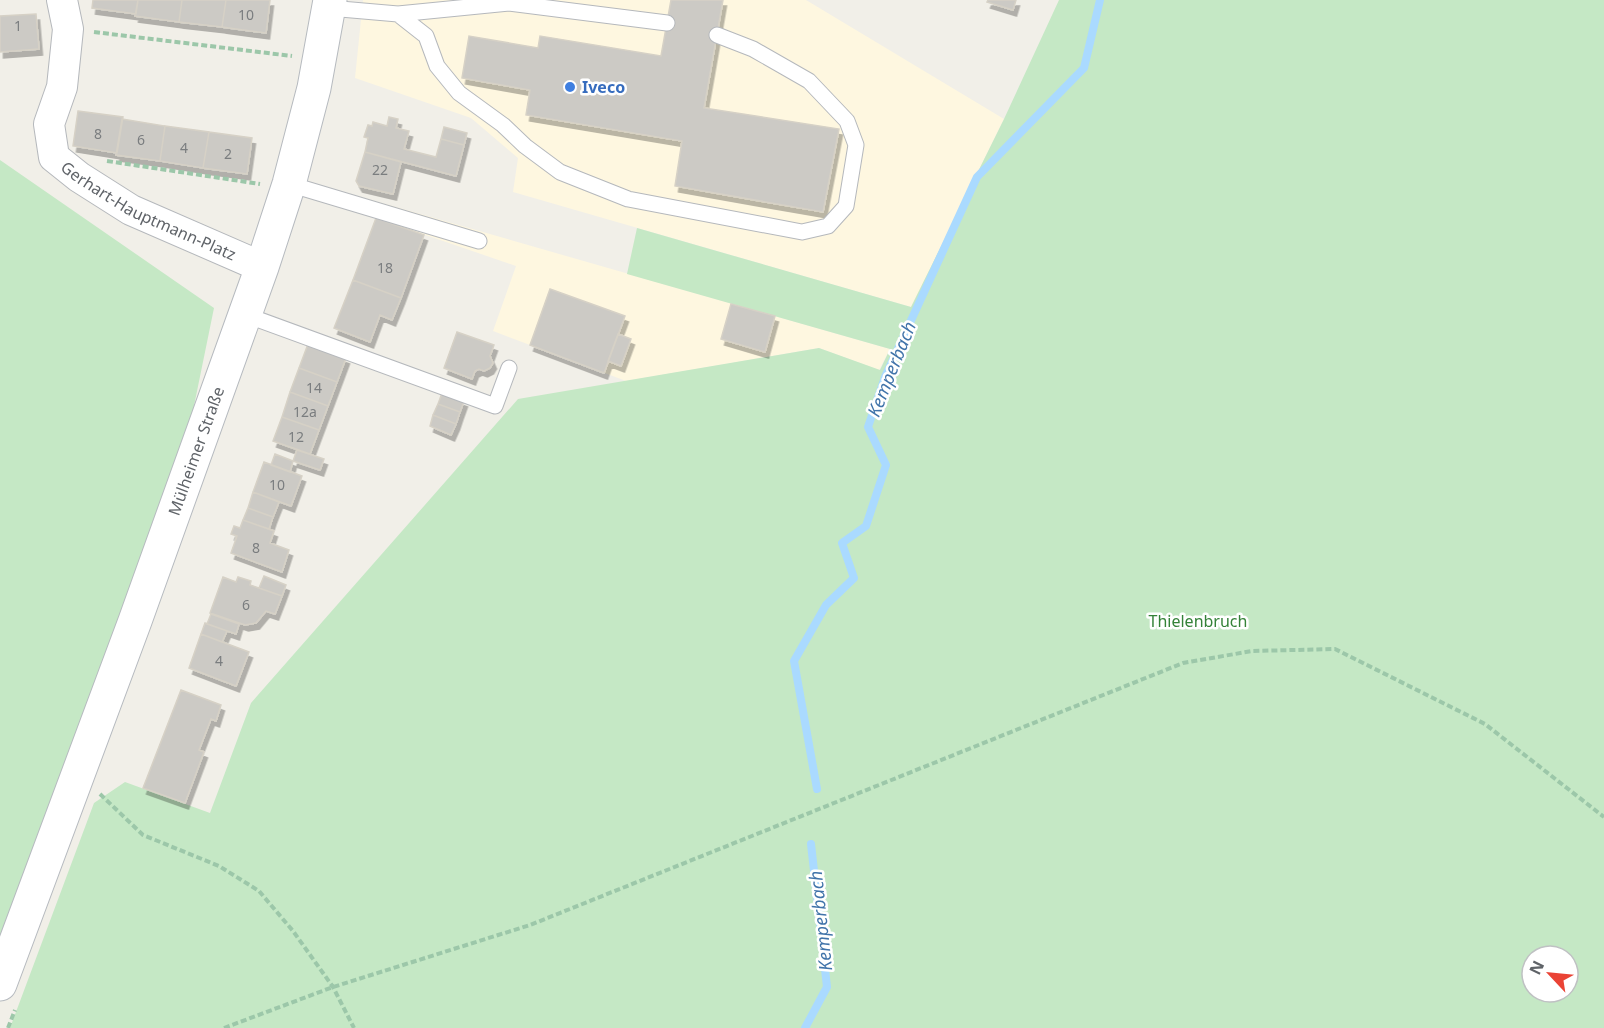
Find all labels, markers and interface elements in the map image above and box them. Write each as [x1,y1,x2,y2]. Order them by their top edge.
house number: 10 [238,5,254,24]
house number: 1 [14,16,22,35]
place label: Iveco [582,76,625,98]
marker: Iveco [563,80,577,94]
house number: 8 [94,124,102,143]
house number: 6 [137,130,145,149]
house number: 4 [180,138,188,157]
house number: 2 [224,144,232,163]
street label: Gerhart-Hauptmann-Platz [56,156,239,265]
house number: 22 [372,160,388,179]
house number: 18 [377,258,393,277]
water label: Kemperbach [861,318,921,420]
house number: 14 [306,378,322,397]
street label: Mülheimer Straße [163,383,229,518]
house number: 12a [293,402,317,421]
house number: 12 [288,427,304,446]
house number: 10 [269,475,285,494]
house number: 8 [252,538,260,557]
house number: 6 [242,595,250,614]
park label: Thielenbruch [1149,610,1247,632]
house number: 4 [215,651,223,670]
water label: Kemperbach [803,870,837,972]
north arrow [1520,944,1580,1004]
text: N [1524,957,1549,978]

